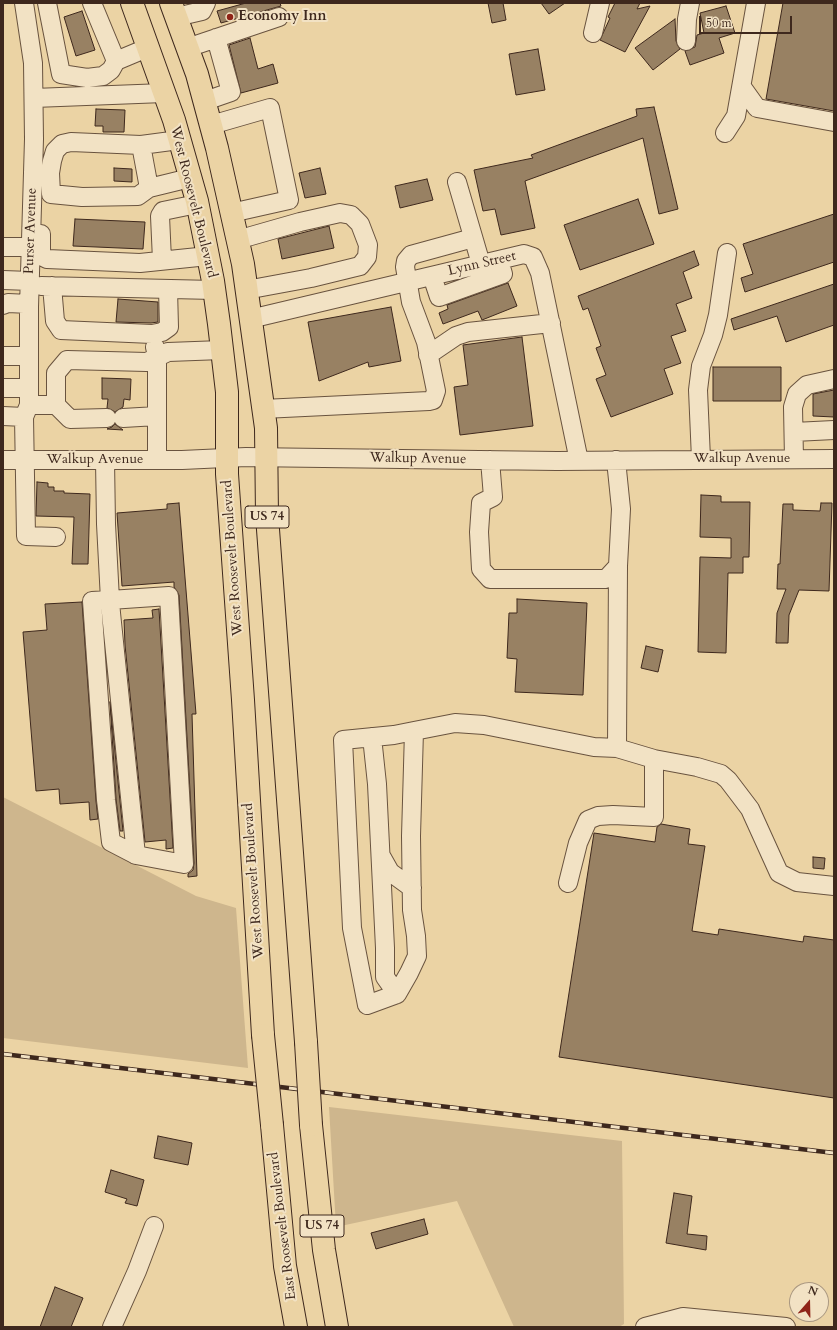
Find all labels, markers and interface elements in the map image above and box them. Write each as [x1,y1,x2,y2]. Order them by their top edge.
scale bar [701,8,794,34]
place label: Economy Inn [238,9,326,25]
marker: Economy Inn [225,12,235,22]
text: 50 m [706,15,732,31]
street label: West Roosevelt Boulevard [166,124,220,280]
street label: Purser Avenue [21,188,41,274]
street label: Lynn Street [446,248,518,280]
street label: Walkup Avenue [369,450,467,468]
street label: Walkup Avenue [694,451,790,467]
street label: Walkup Avenue [47,452,143,468]
street label: West Roosevelt Boulevard [219,480,247,636]
road number: US 74 [245,506,289,528]
street label: West Roosevelt Boulevard [240,803,268,959]
street label: East Roosevelt Boulevard [266,1151,300,1301]
road number: US 74 [300,1215,344,1237]
north arrow [789,1282,829,1322]
text: N [806,1283,820,1300]

